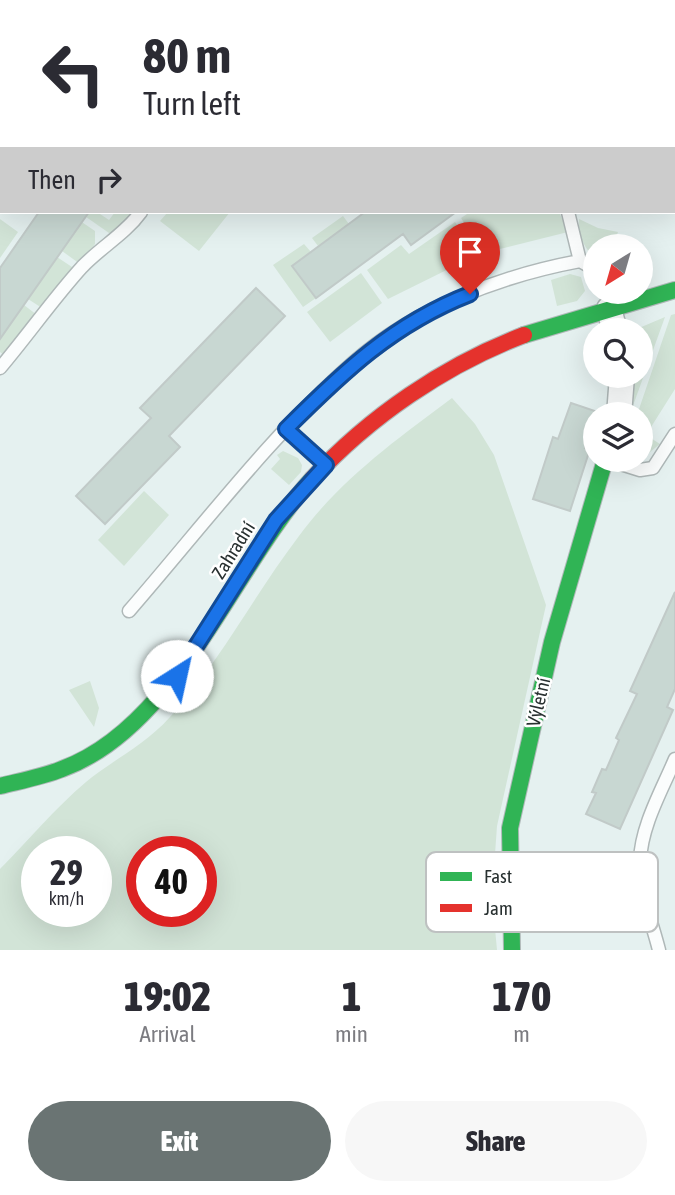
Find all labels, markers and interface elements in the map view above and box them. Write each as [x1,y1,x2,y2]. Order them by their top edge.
text: 80 m [143,27,231,83]
icon: left [28,28,119,119]
text: Turn left [143,85,241,122]
icon: right [90,161,128,199]
text: Then [28,165,76,195]
pin [440,222,500,294]
icon: arrive [451,233,489,271]
north arrow [583,234,653,304]
map controls [583,234,653,472]
button: search [583,318,653,388]
button: layers [583,402,653,472]
street label: Zahradní [207,517,259,583]
position arrow [140,639,214,713]
street label: Výletní [522,675,554,729]
speed limit sign: 40 [126,836,217,927]
text: 29 [50,852,83,892]
legend [426,852,658,932]
text: Fast [484,865,512,887]
text: km/h [49,888,84,909]
text: Jam [484,897,513,919]
text: 19:02 [124,972,211,1020]
text: 1 [342,972,361,1020]
text: 170 [492,972,551,1020]
text: Arrival [139,1021,196,1047]
text: min [335,1021,368,1047]
text: m [513,1021,530,1047]
button: Exit [28,1101,331,1181]
button: Share [345,1101,647,1181]

